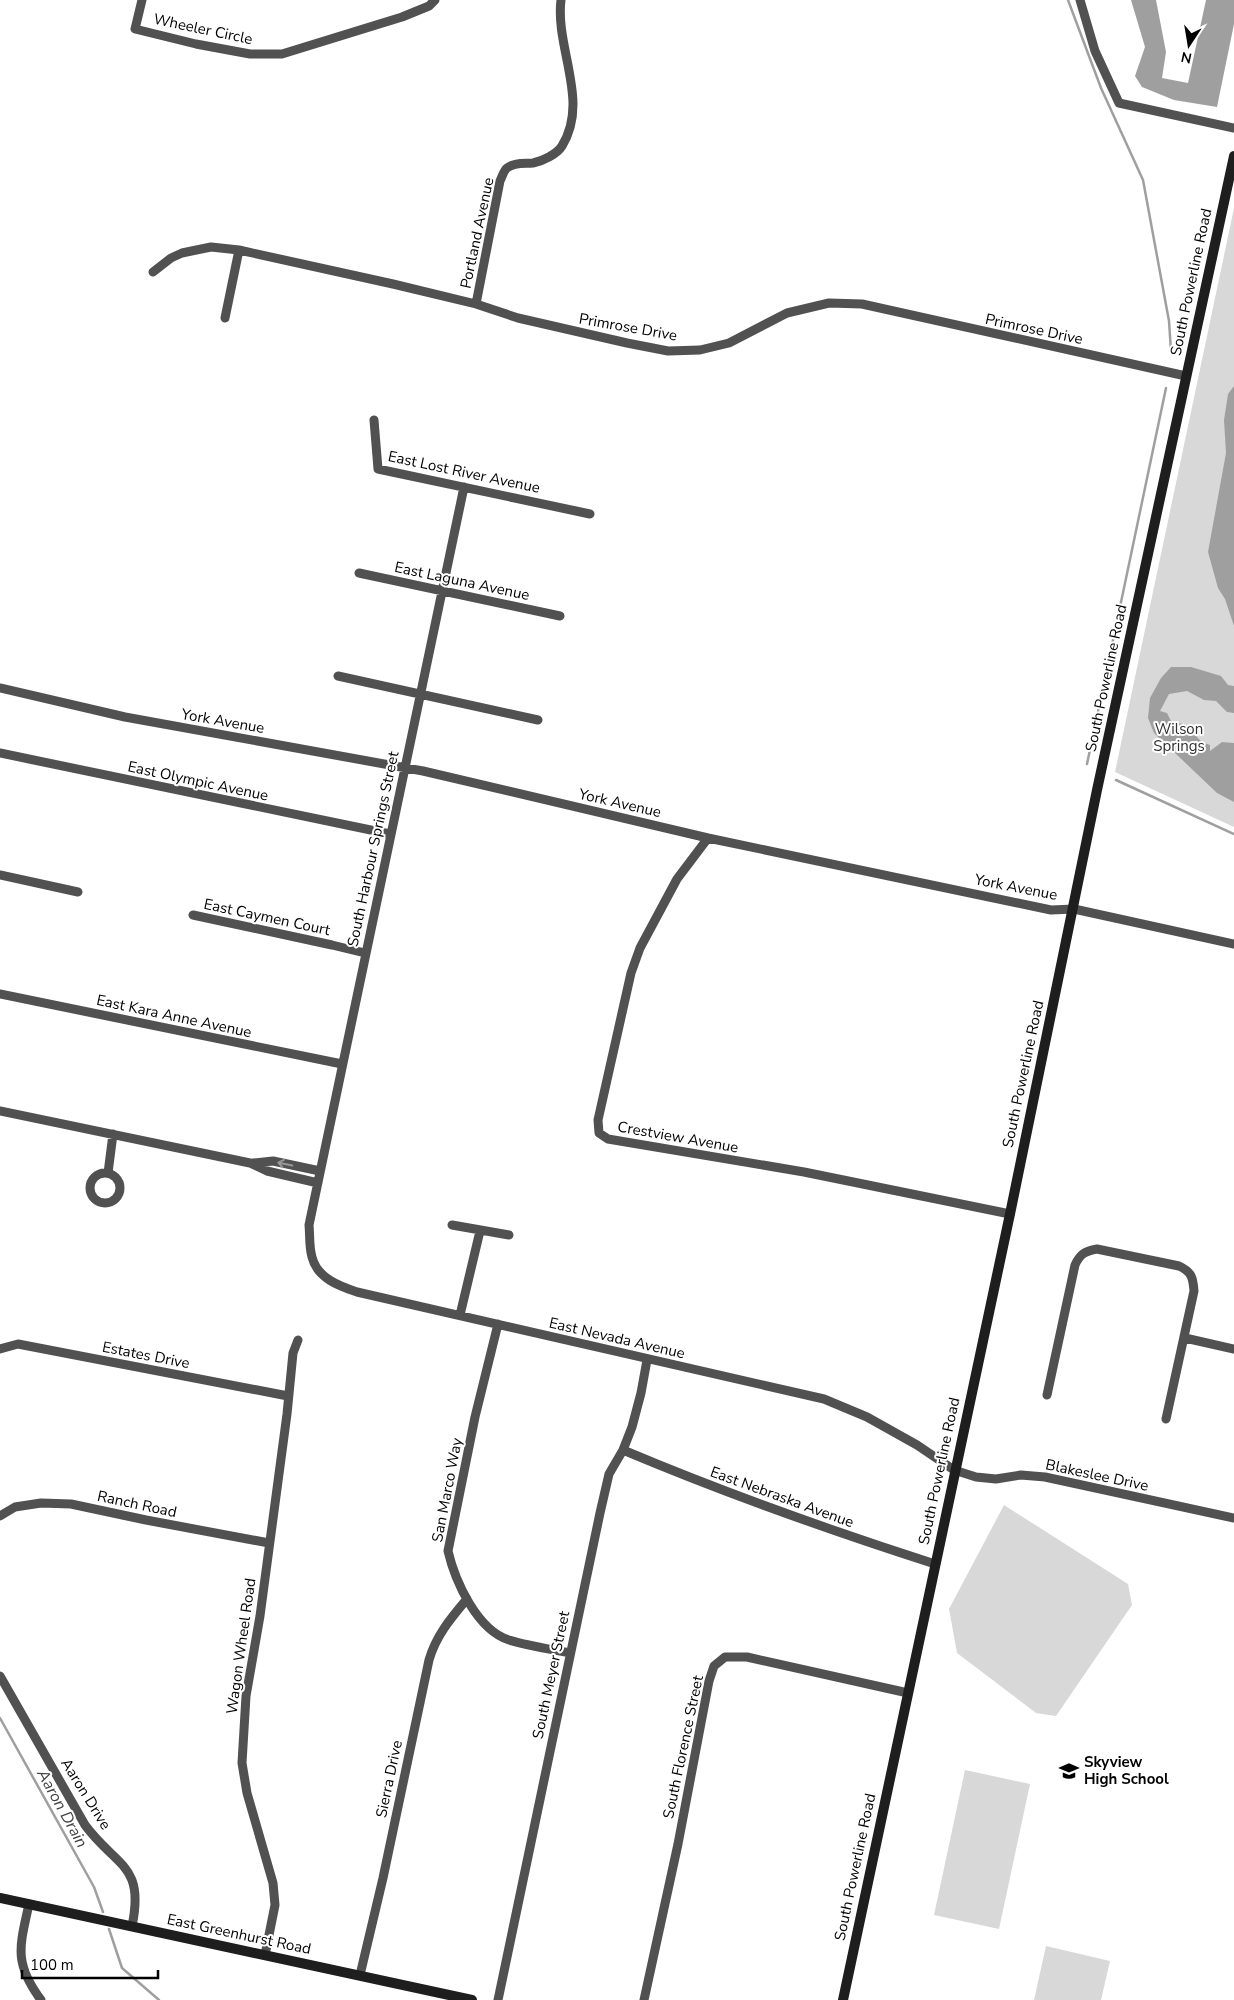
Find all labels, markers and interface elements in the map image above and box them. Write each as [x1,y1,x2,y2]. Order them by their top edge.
street label: Wheeler Circle [152,9,254,49]
north arrow [1164,20,1214,70]
text: N [1179,47,1194,68]
street label: Portland Avenue [455,176,499,290]
street label: South Powerline Road [1166,207,1216,357]
street label: Primrose Drive [577,309,679,345]
street label: Primrose Drive [983,309,1085,349]
street label: East Lost River Avenue [386,446,542,498]
street label: East Laguna Avenue [393,557,531,605]
street label: South Powerline Road [1081,603,1131,753]
street label: York Avenue [179,704,266,738]
park label: Wilson Springs [1153,719,1205,756]
street label: South Harbour Springs Street [343,749,404,949]
street label: East Olympic Avenue [126,756,270,806]
street label: York Avenue [576,784,663,822]
street label: York Avenue [972,869,1059,905]
street label: East Caymen Court [202,894,333,940]
street label: East Kara Anne Avenue [95,990,253,1042]
street label: South Powerline Road [998,999,1048,1149]
street label: Crestview Avenue [616,1117,740,1157]
one-way arrow [278,1159,294,1168]
street label: East Nevada Avenue [547,1313,687,1363]
street label: Estates Drive [101,1337,191,1373]
street label: South Powerline Road [914,1396,964,1546]
street label: San Marco Way [427,1436,467,1544]
street label: Blakeslee Drive [1044,1454,1150,1496]
street label: East Nebraska Avenue [707,1462,857,1532]
street label: Ranch Road [95,1486,179,1522]
street label: Wagon Wheel Road [222,1577,260,1715]
street label: South Meyer Street [528,1609,574,1741]
street label: South Florence Street [658,1673,708,1820]
street label: Sierra Drive [371,1738,407,1820]
place label: Skyview High School [1084,1752,1169,1789]
street label: Aaron Drive [56,1755,116,1833]
school or university icon: Skyview High School [1058,1760,1080,1782]
water label: Aaron Drain [31,1764,93,1852]
street label: South Powerline Road [830,1792,880,1942]
street label: East Greenhurst Road [165,1909,313,1959]
scale bar [22,1948,159,1980]
text: 100 m [30,1955,74,1975]

